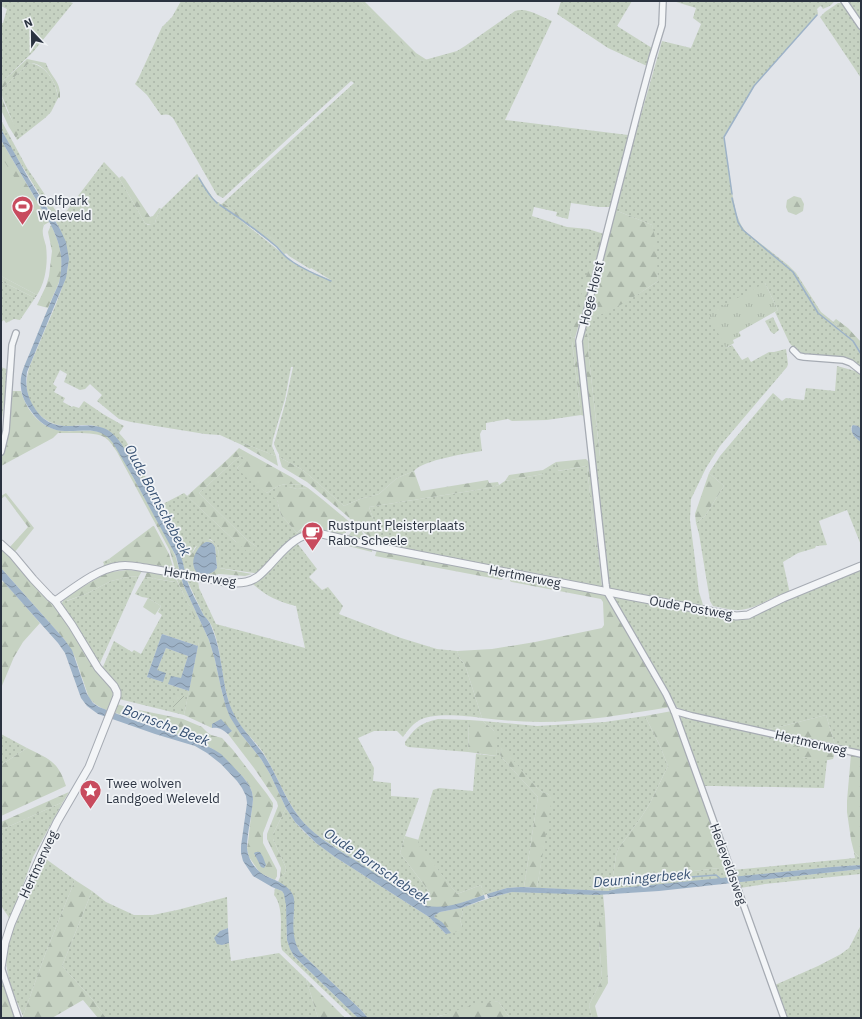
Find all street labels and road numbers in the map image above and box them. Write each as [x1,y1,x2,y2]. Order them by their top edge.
street label: Hoge Horst [575,259,608,327]
street label: Hertmerweg [487,561,562,592]
street label: Hertmerweg [163,562,237,591]
street label: Oude Postweg [648,592,734,623]
street label: Hertmerweg [773,726,848,759]
street label: Hedeveldsweg [706,821,751,907]
street label: Hertmerweg [15,827,62,901]

